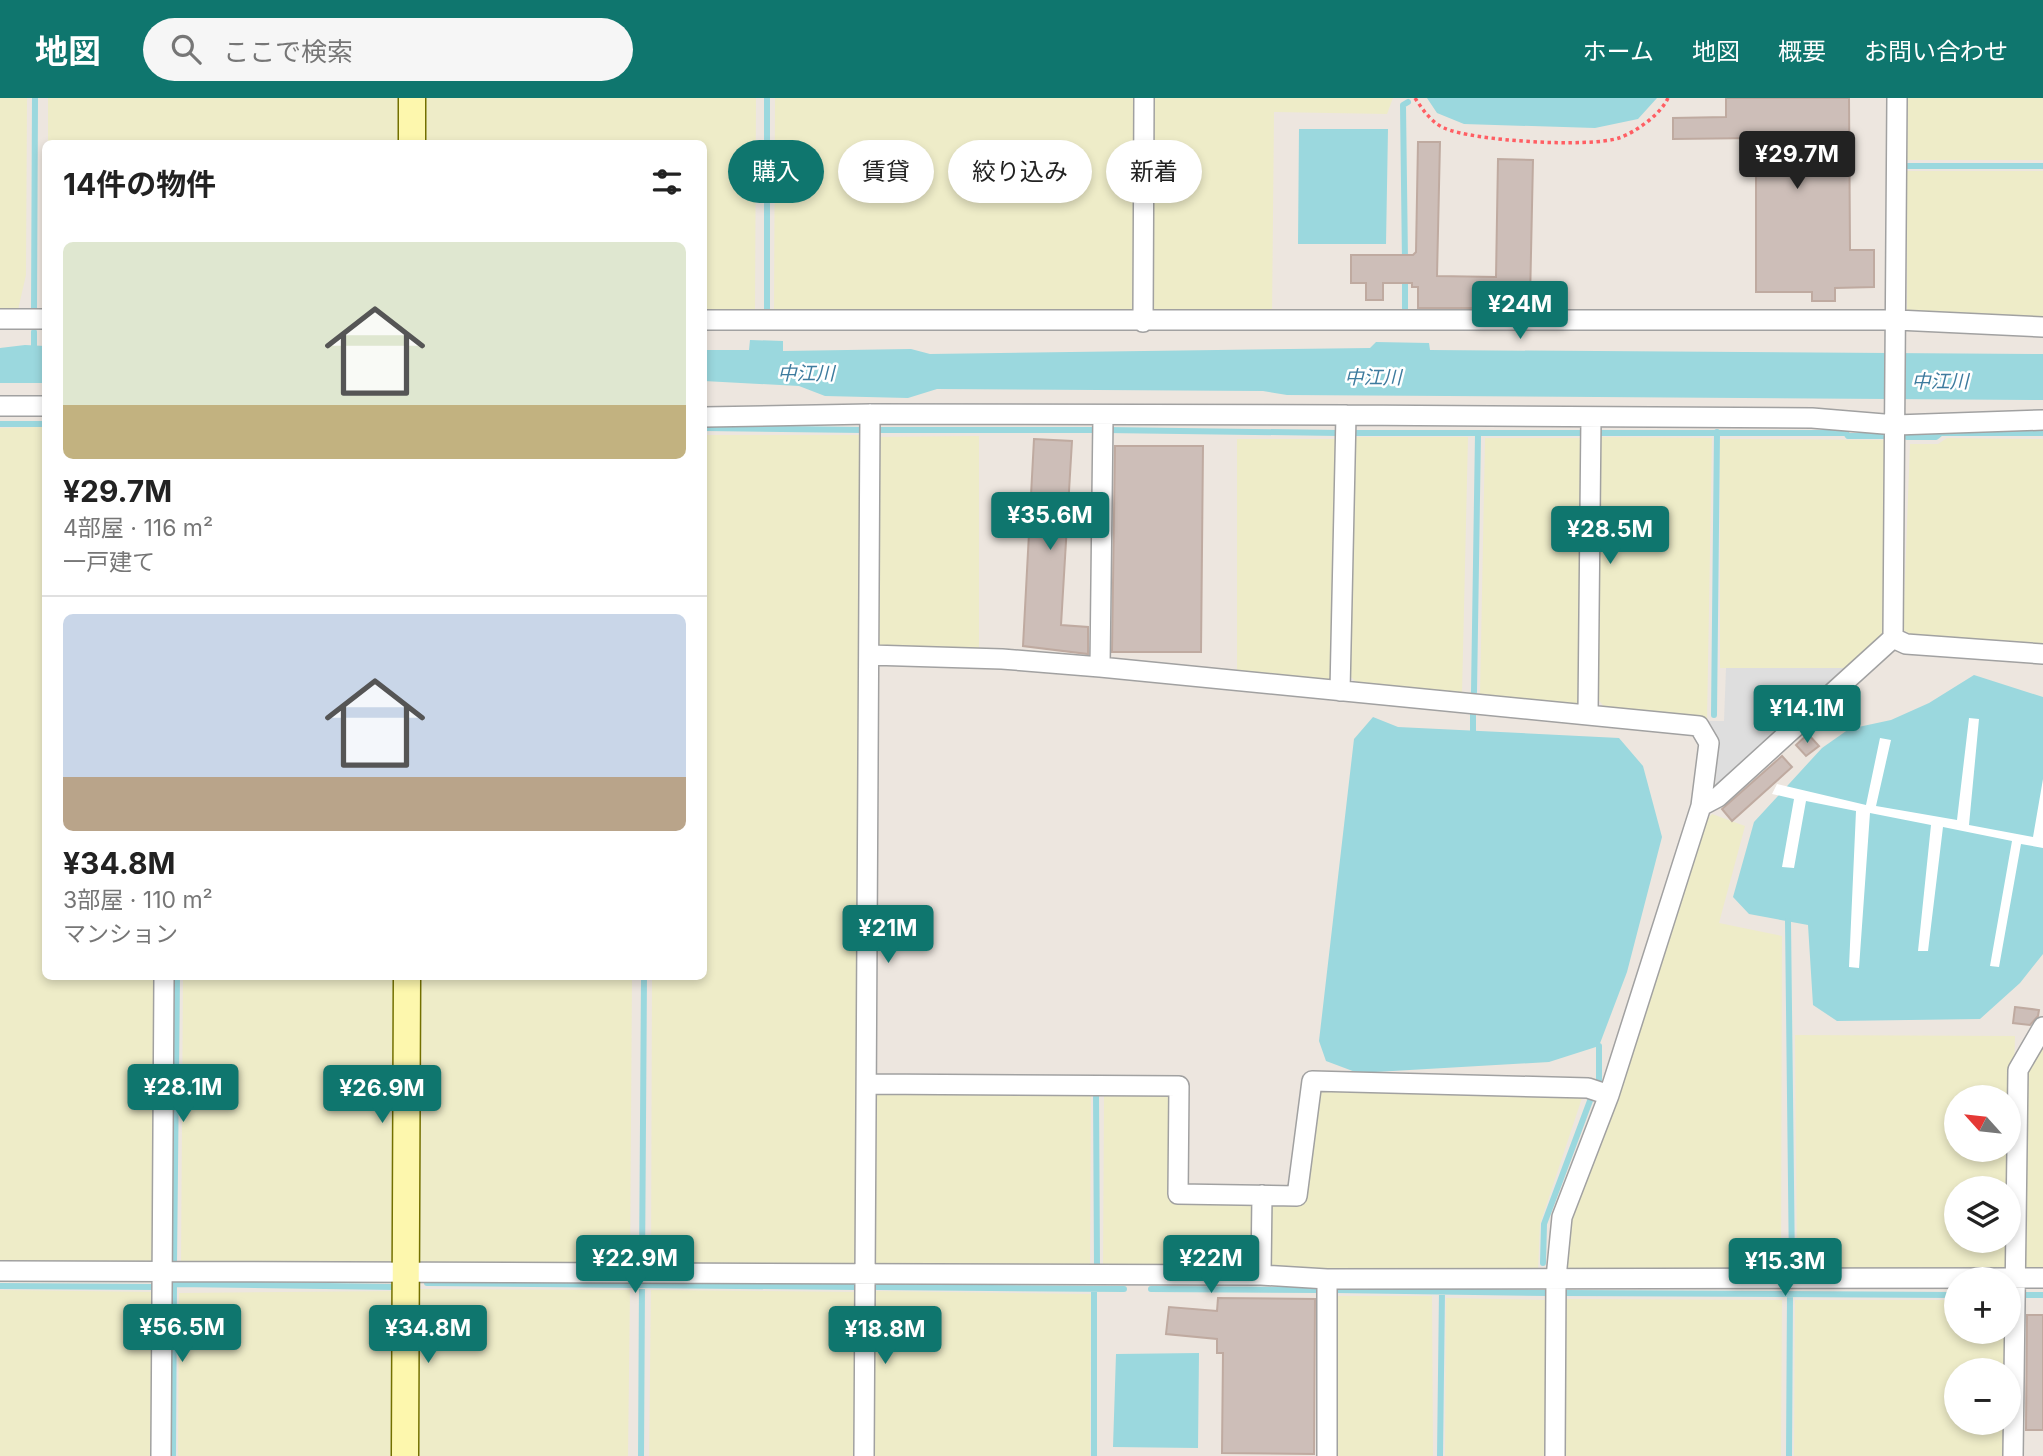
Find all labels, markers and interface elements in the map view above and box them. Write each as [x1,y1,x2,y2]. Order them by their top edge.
search box [143,18,633,81]
icon: search [167,30,205,68]
text: 地図 [35,31,101,71]
text: ここで検索 [223,36,353,67]
text: ホーム [1583,37,1654,66]
text: 地図 [1692,37,1740,66]
text: 概要 [1778,37,1826,66]
text: お問い合わせ [1864,37,2008,66]
pin: ¥29.7M [1740,132,1854,191]
chip: 購入 [728,140,824,203]
chip: 賃貸 [838,140,934,203]
chip: 絞り込み [948,140,1092,203]
chip: 新着 [1106,140,1202,203]
text: ¥29.7M [1755,140,1839,168]
icon: filters [648,163,686,201]
text: 14件の物件 [63,166,216,202]
pin: ¥24M [1479,282,1561,341]
icon: home [312,288,438,414]
text: ¥24M [1488,290,1552,318]
water label: 中江川 [777,362,836,385]
water label: 中江川 [1344,366,1403,389]
water label: 中江川 [1911,370,1970,393]
text: ¥29.7M [63,473,172,509]
pin: ¥35.6M [993,492,1107,552]
text: ¥35.6M [1007,501,1093,529]
pin: ¥28.5M [1553,506,1667,566]
text: 4部屋 · 116 m² [63,514,213,542]
text: ¥28.5M [1567,515,1653,543]
text: 一戸建て [63,548,155,576]
icon: home [312,660,438,786]
pin: ¥14.1M [1750,686,1864,745]
text: ¥14.1M [1770,694,1844,722]
text: ¥34.8M [63,845,175,881]
text: 3部屋 · 110 m² [63,886,213,914]
pin: ¥21M [847,906,929,965]
text: ¥21M [859,914,917,942]
text: マンション [63,920,178,948]
pin: ¥28.1M [126,1065,240,1124]
pin: ¥26.9M [325,1066,439,1125]
text: ¥28.1M [143,1073,223,1101]
text: ¥26.9M [339,1074,425,1102]
north arrow [1944,1085,2021,1162]
map controls [1944,1085,2021,1435]
button: layers [1944,1176,2021,1253]
pin: ¥22.9M [578,1236,692,1295]
pin: ¥22M [1170,1236,1252,1295]
pin: ¥15.3M [1728,1238,1842,1298]
text: ¥22.9M [592,1244,678,1272]
text: ¥22M [1179,1244,1243,1272]
text: ¥15.3M [1745,1247,1825,1275]
button: + [1944,1267,2021,1344]
pin: ¥56.5M [125,1304,239,1364]
pin: ¥34.8M [371,1306,485,1365]
pin: ¥18.8M [828,1306,942,1366]
text: ¥56.5M [139,1313,225,1341]
text: ¥34.8M [385,1314,471,1342]
text: ¥18.8M [845,1315,925,1343]
button: − [1944,1358,2021,1435]

